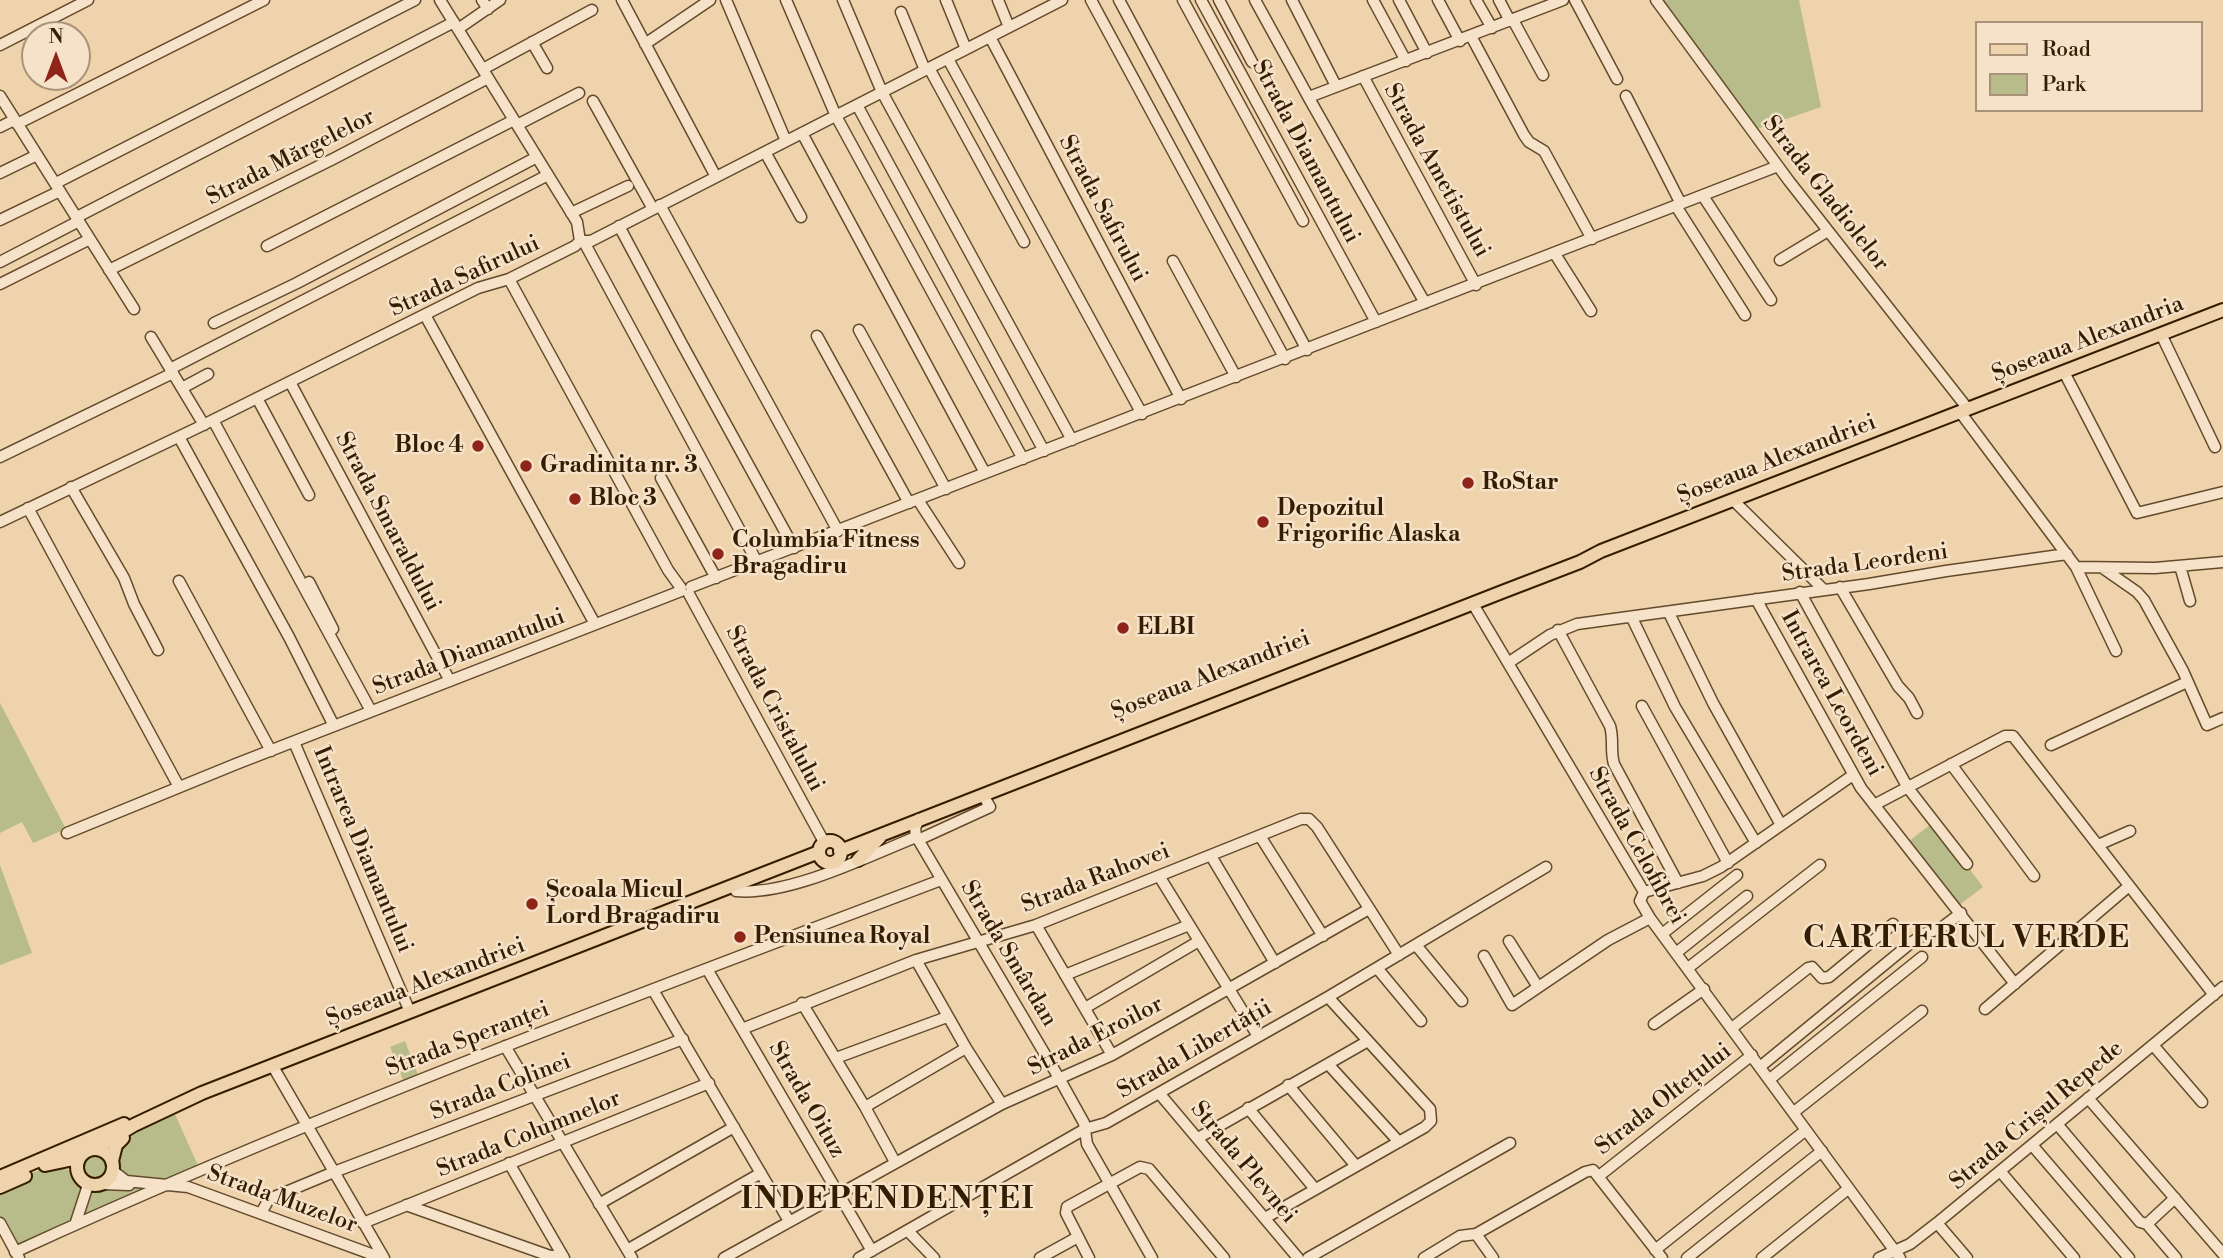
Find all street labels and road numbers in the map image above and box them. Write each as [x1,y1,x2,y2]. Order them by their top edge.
street label: Strada Diamantului [1245,56,1365,248]
street label: Strada Ametistului [1377,79,1495,263]
street label: Strada Mărgelelor [202,104,380,212]
street label: Strada Gladiolelor [1756,111,1894,277]
street label: Strada Safirului [1052,131,1152,287]
street label: Strada Safirului [386,230,544,324]
street label: Șoseaua Alexandria [1988,291,2188,389]
street label: Șoseaua Alexandriei [1674,409,1880,511]
street label: Strada Smaraldului [328,428,446,616]
street label: Strada Leordeni [1780,539,1950,589]
street label: Strada Diamantului [369,604,569,702]
street label: Intrarea Leordeni [1774,606,1888,782]
street label: Strada Cristalului [719,621,829,797]
street label: Șoseaua Alexandriei [1108,625,1314,727]
street label: Intrarea Diamantului [306,743,418,957]
street label: Strada Celofibrei [1581,763,1691,929]
street label: Strada Rahovei [1018,838,1174,920]
street label: Strada Smârdan [954,876,1062,1032]
street label: Șoseaua Alexandriei [323,932,529,1034]
street label: Strada Eroilor [1024,991,1168,1083]
street label: Strada Libertății [1113,995,1277,1105]
street label: Strada Speranței [382,996,554,1084]
street label: Strada Crișul Repede [1945,1035,2129,1197]
street label: Strada Oituz [762,1037,850,1163]
street label: Strada Oltețului [1590,1038,1738,1162]
street label: Strada Colinei [427,1049,575,1127]
street label: Strada Columnelor [433,1085,625,1185]
street label: Strada Plevnei [1184,1096,1302,1230]
street label: Strada Muzelor [203,1160,361,1240]

